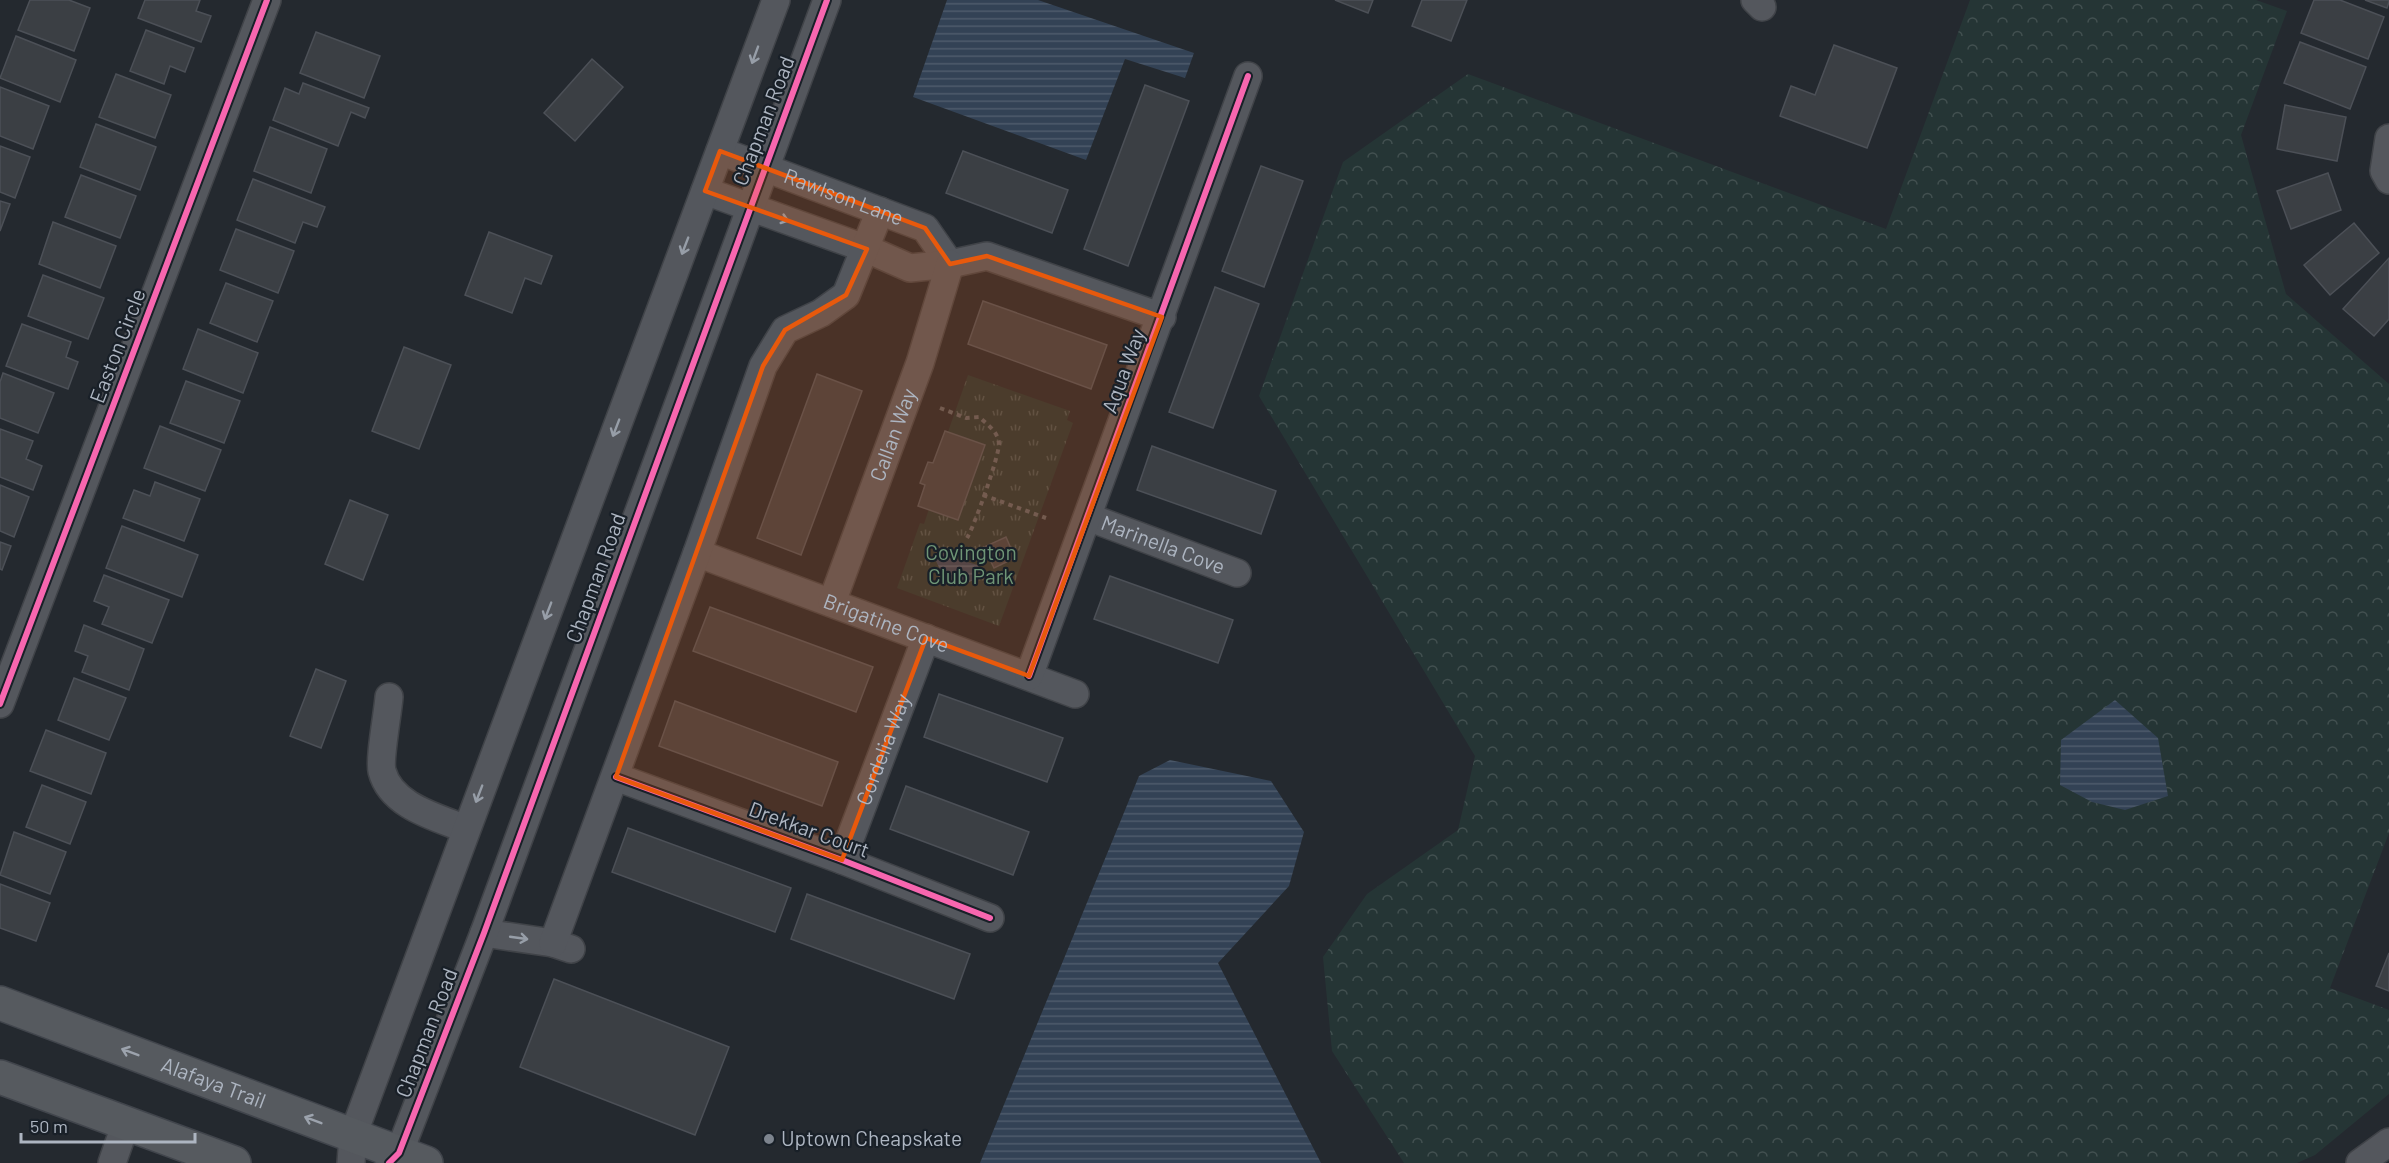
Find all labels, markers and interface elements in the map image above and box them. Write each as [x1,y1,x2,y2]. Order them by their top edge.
one-way arrow [749,45,760,64]
street label: Chapman Road [726,52,799,189]
street label: Rawlson Lane [781,162,907,230]
one-way arrow [770,214,789,225]
one-way arrow [678,236,689,255]
street label: Easton Circle [83,285,150,406]
street label: Aqua Way [1096,325,1149,416]
street label: Callan Way [864,384,921,484]
one-way arrow [610,419,621,437]
street label: Chapman Road [560,509,630,646]
street label: Marinella Cove [1098,509,1229,578]
park label: Covington Club Park [925,539,1017,588]
street label: Brigatine Cove [820,587,953,657]
one-way arrow [541,601,552,620]
street label: Cordelia Way [850,690,915,808]
one-way arrow [473,784,484,802]
street label: Drekkar Court [746,795,873,862]
one-way arrow [508,932,528,943]
street label: Chapman Road [389,964,462,1101]
one-way arrow [121,1045,140,1056]
street label: Alafaya Trail [158,1051,270,1113]
scale bar [21,1106,195,1144]
one-way arrow [304,1113,322,1124]
text: 50 m [30,1115,68,1137]
place label: Uptown Cheapskate [781,1125,962,1150]
marker: Uptown Cheapskate [762,1132,776,1146]

